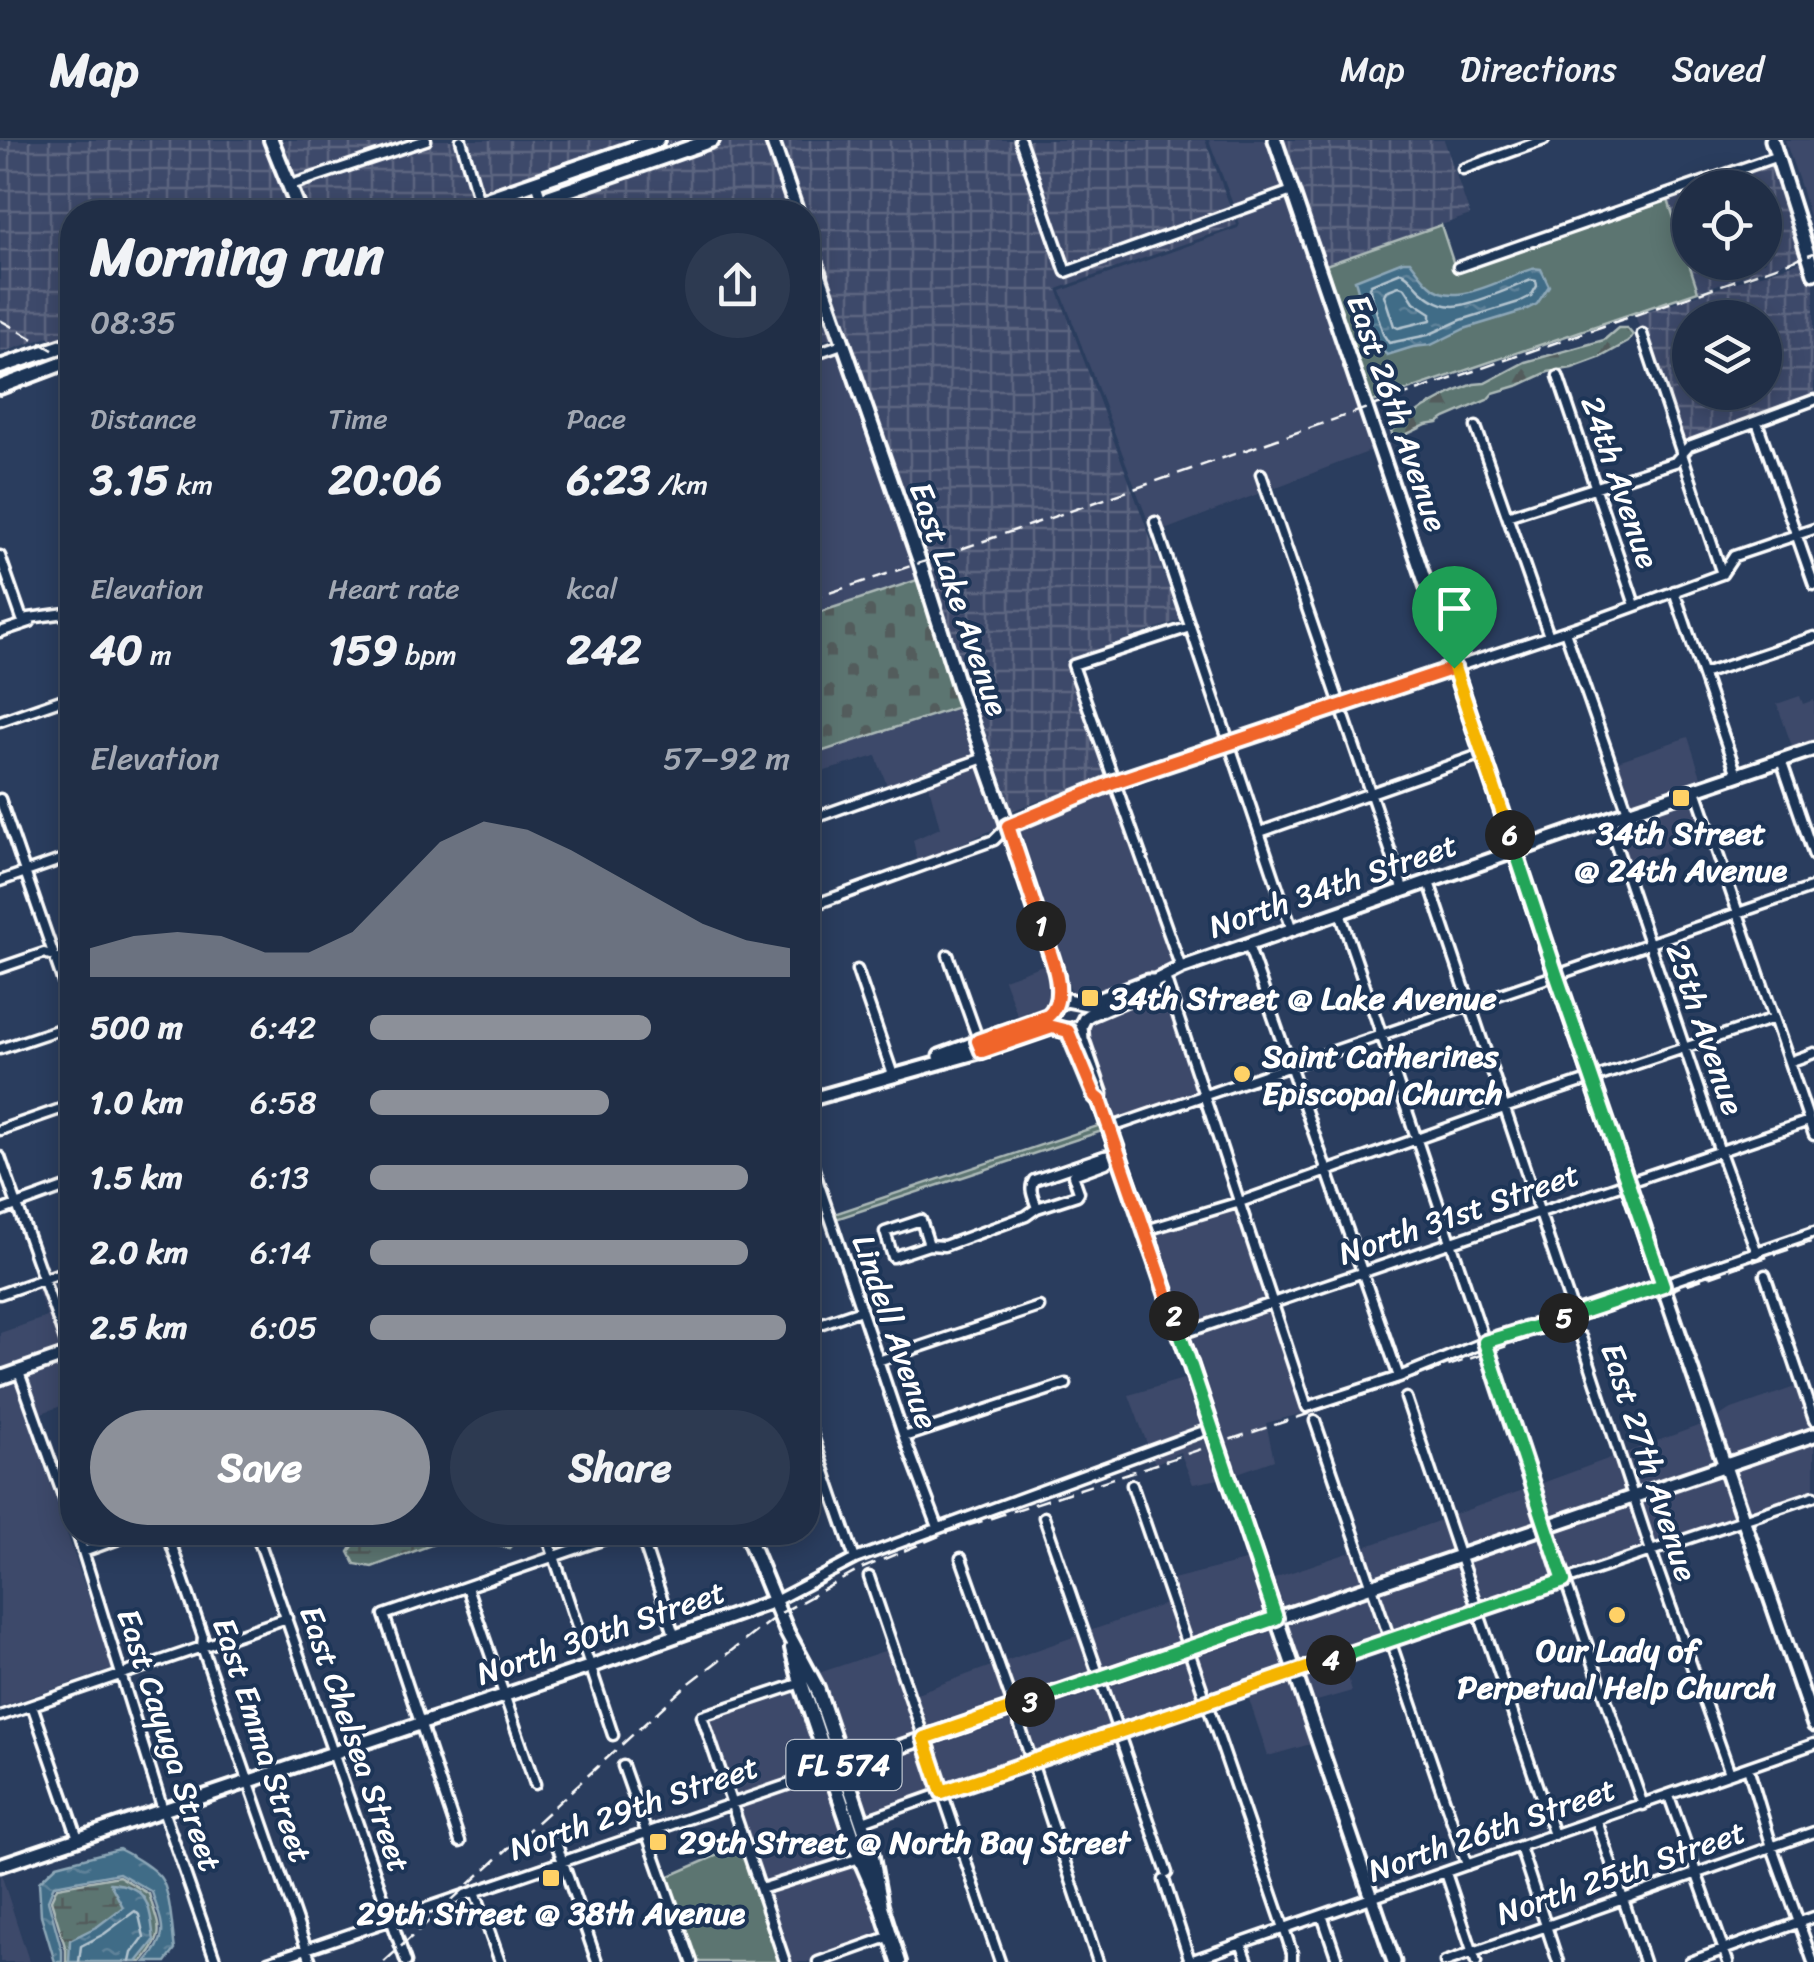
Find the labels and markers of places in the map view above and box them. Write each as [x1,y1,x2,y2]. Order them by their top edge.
pin [1412,566,1497,669]
marker: 34th Street @ 24th Avenue [1670,787,1692,809]
place label: 34th Street @ 24th Avenue [1575,805,1788,899]
pin: 6 [1485,810,1535,860]
pin: 1 [1016,901,1066,951]
place label: 34th Street @ Lake Avenue [1109,970,1497,1027]
marker: 34th Street @ Lake Avenue [1079,987,1101,1009]
place label: Saint Catherines Episcopal Church [1261,1028,1503,1122]
marker: Saint Catherines Episcopal Church [1231,1063,1253,1085]
pin: 2 [1149,1291,1199,1341]
pin: 5 [1539,1293,1589,1343]
marker: Our Lady of Perpetual Help Church [1606,1604,1628,1626]
place label: Our Lady of Perpetual Help Church [1457,1622,1777,1716]
pin: 4 [1306,1635,1356,1685]
pin: 3 [1005,1677,1055,1727]
place label: 29th Street @ North Bay Street [678,1814,1132,1871]
marker: 29th Street @ North Bay Street [647,1831,669,1853]
marker: 29th Street @ 38th Avenue [540,1867,562,1889]
place label: 29th Street @ 38th Avenue [357,1885,746,1942]

